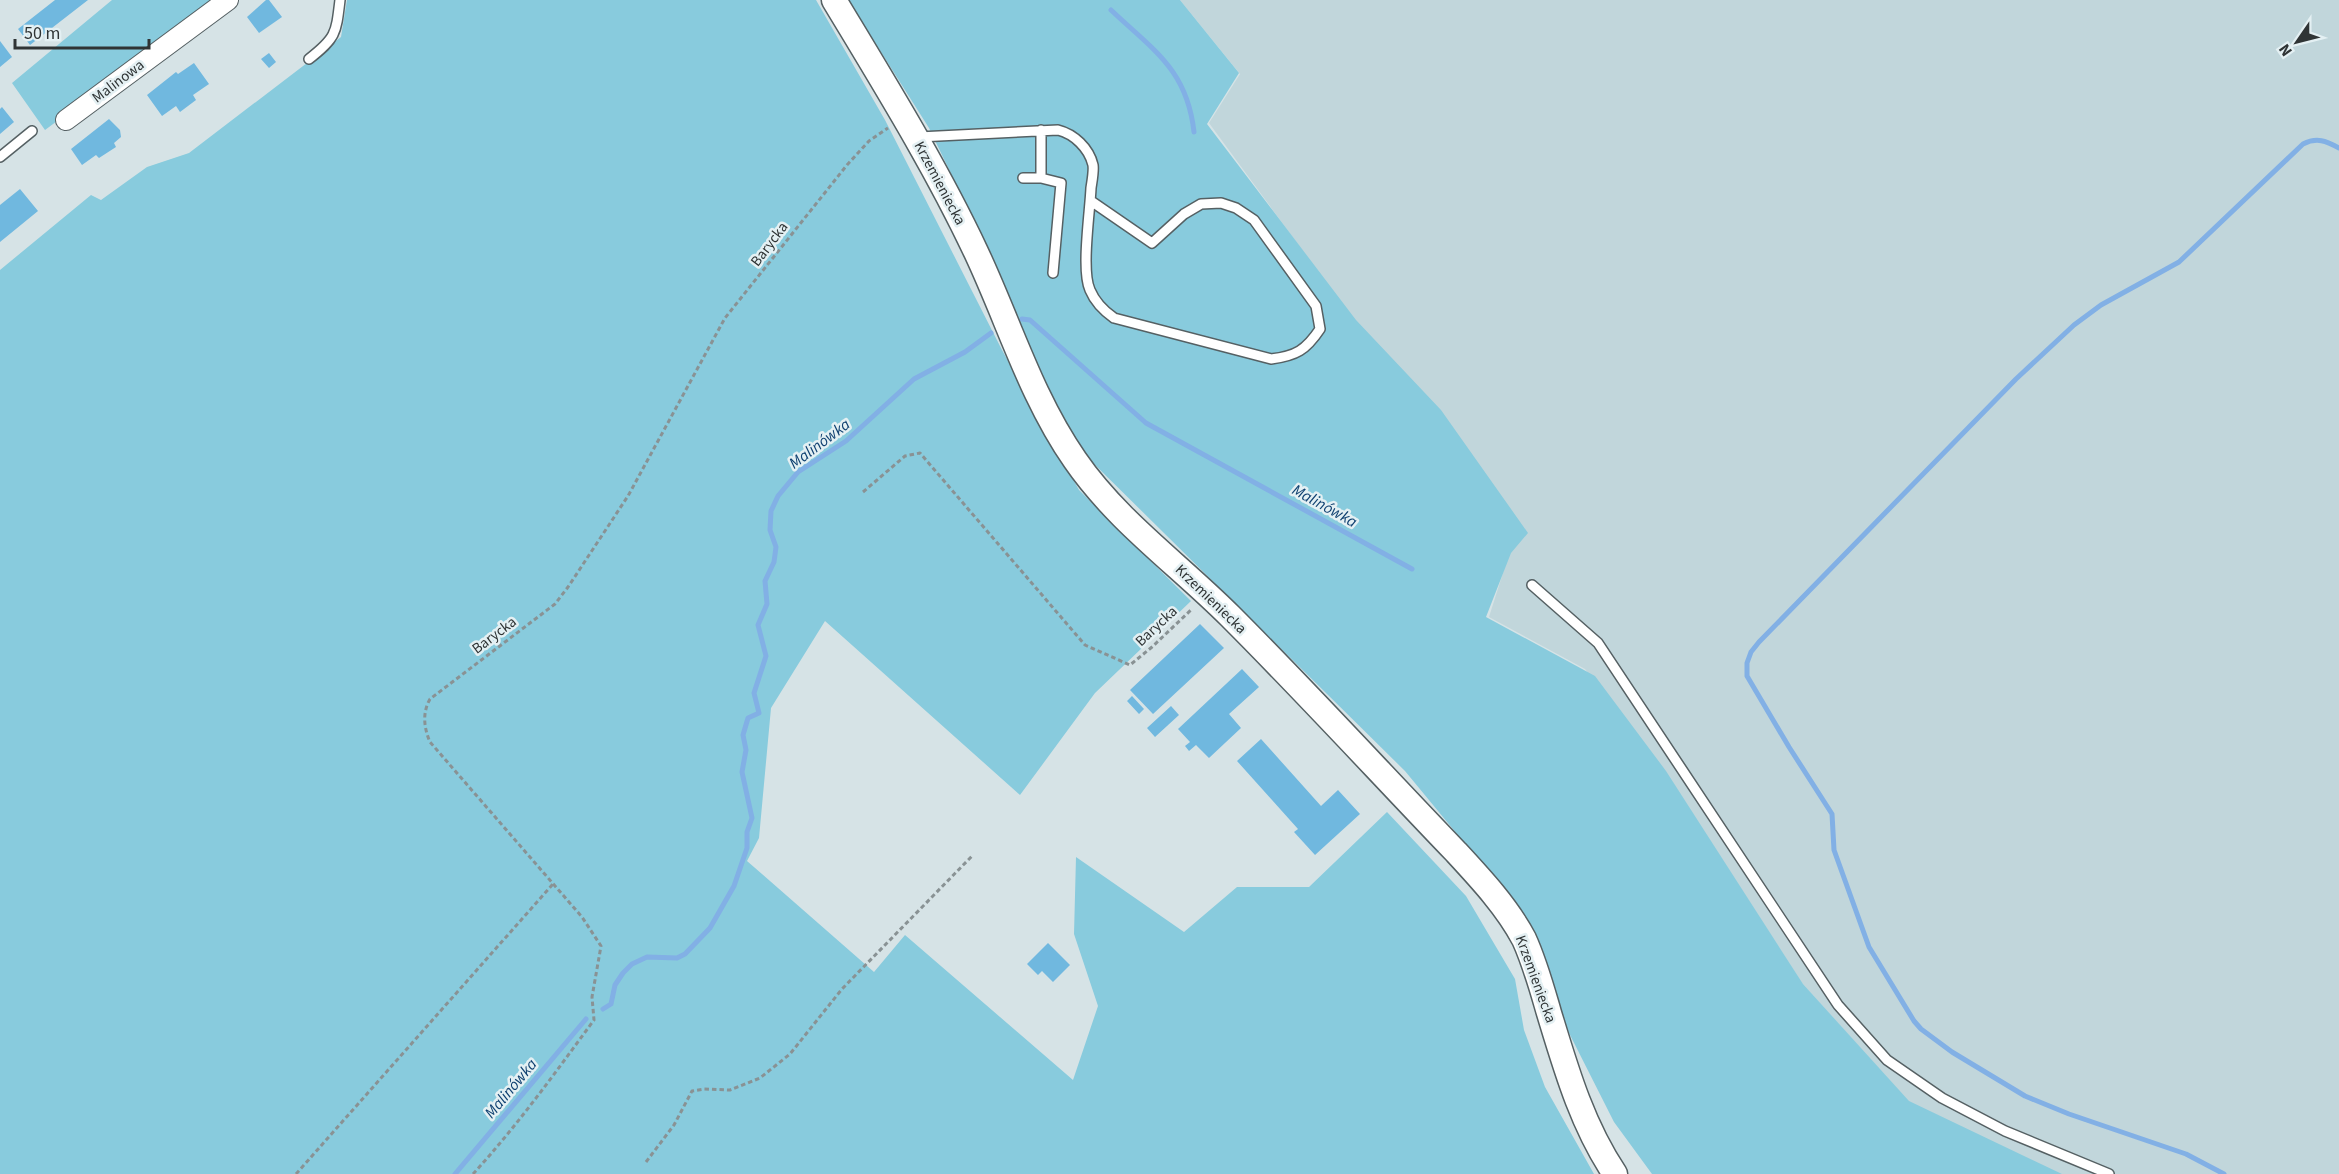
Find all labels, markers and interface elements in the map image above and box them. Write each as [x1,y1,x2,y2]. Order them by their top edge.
scale bar [15,12,148,50]
north arrow [2267,12,2327,72]
text: 50 m [24,21,60,46]
text: N [2273,39,2298,61]
street label: Malinowa [88,55,149,108]
street label: Krzemieniecka [909,138,970,229]
street label: Barycka [746,218,793,271]
water label: Malinówka [784,413,855,474]
water label: Malinówka [1288,479,1361,533]
street label: Krzemieniecka [1170,560,1251,639]
street label: Barycka [1131,601,1182,651]
street label: Barycka [468,612,521,659]
street label: Krzemieniecka [1510,932,1561,1026]
water label: Malinówka [479,1054,542,1123]

